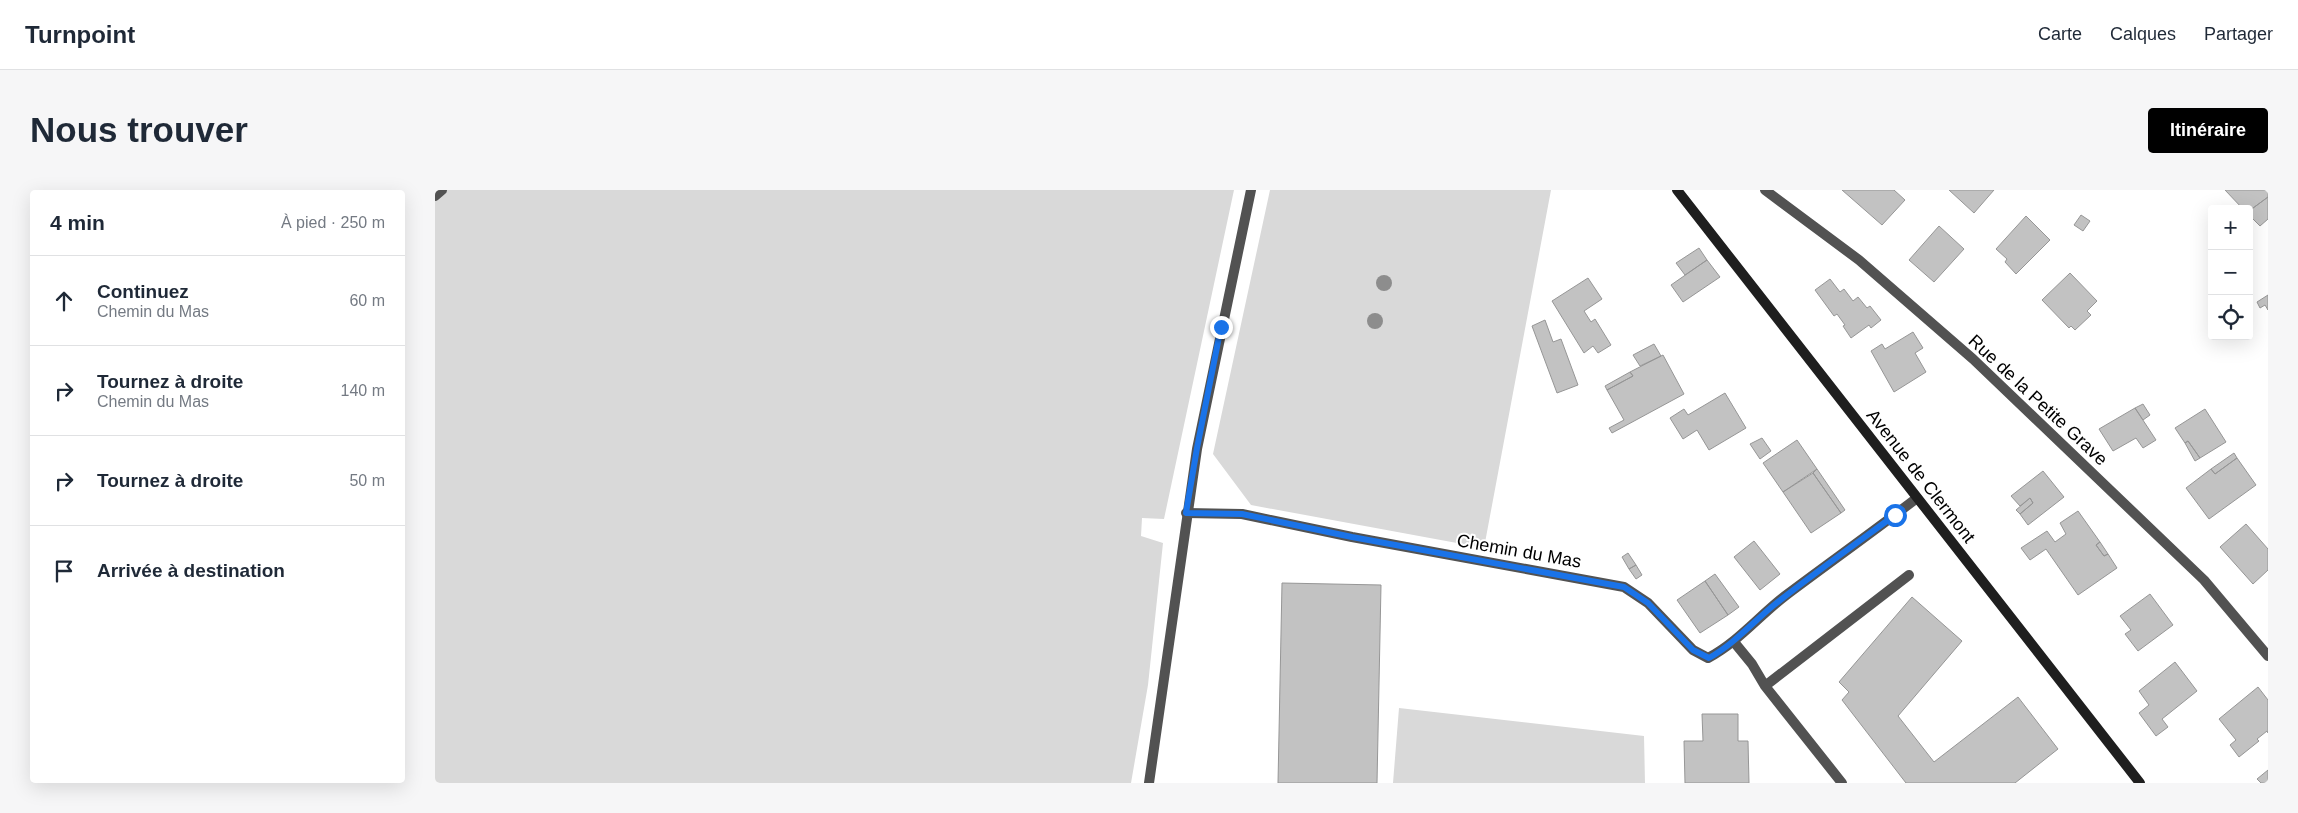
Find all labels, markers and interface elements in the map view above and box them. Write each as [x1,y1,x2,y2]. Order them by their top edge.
text: Turnpoint [25,21,135,48]
text: Carte [2038,24,2082,44]
text: Calques [2110,24,2176,44]
text: Partager [2204,24,2273,44]
button: Itinéraire [2148,108,2268,153]
text: Nous trouver [30,110,248,149]
map controls [2208,205,2253,340]
button: + [2208,205,2253,250]
text: 4 min [50,211,105,234]
text: À pied · 250 m [281,214,385,231]
button: − [2208,250,2253,295]
text: Continuez [97,281,189,302]
icon: ahead [50,287,78,315]
text: 60 m [349,292,385,309]
button: locate [2208,295,2253,340]
text: Chemin du Mas [97,303,209,320]
route end [1210,316,1233,339]
street label: Rue de la Petite Grave [1965,331,2111,469]
text: Tournez à droite [97,371,243,392]
icon: right [50,377,78,405]
text: 140 m [341,382,385,399]
text: Chemin du Mas [97,393,209,410]
street label: Avenue de Clermont [1863,405,1979,547]
icon: right [50,467,78,495]
text: Tournez à droite [97,470,243,491]
text: 50 m [349,472,385,489]
route start [1884,504,1907,527]
street label: Chemin du Mas [1455,530,1583,572]
icon: arrive [50,557,78,585]
text: Arrivée à destination [97,560,285,581]

